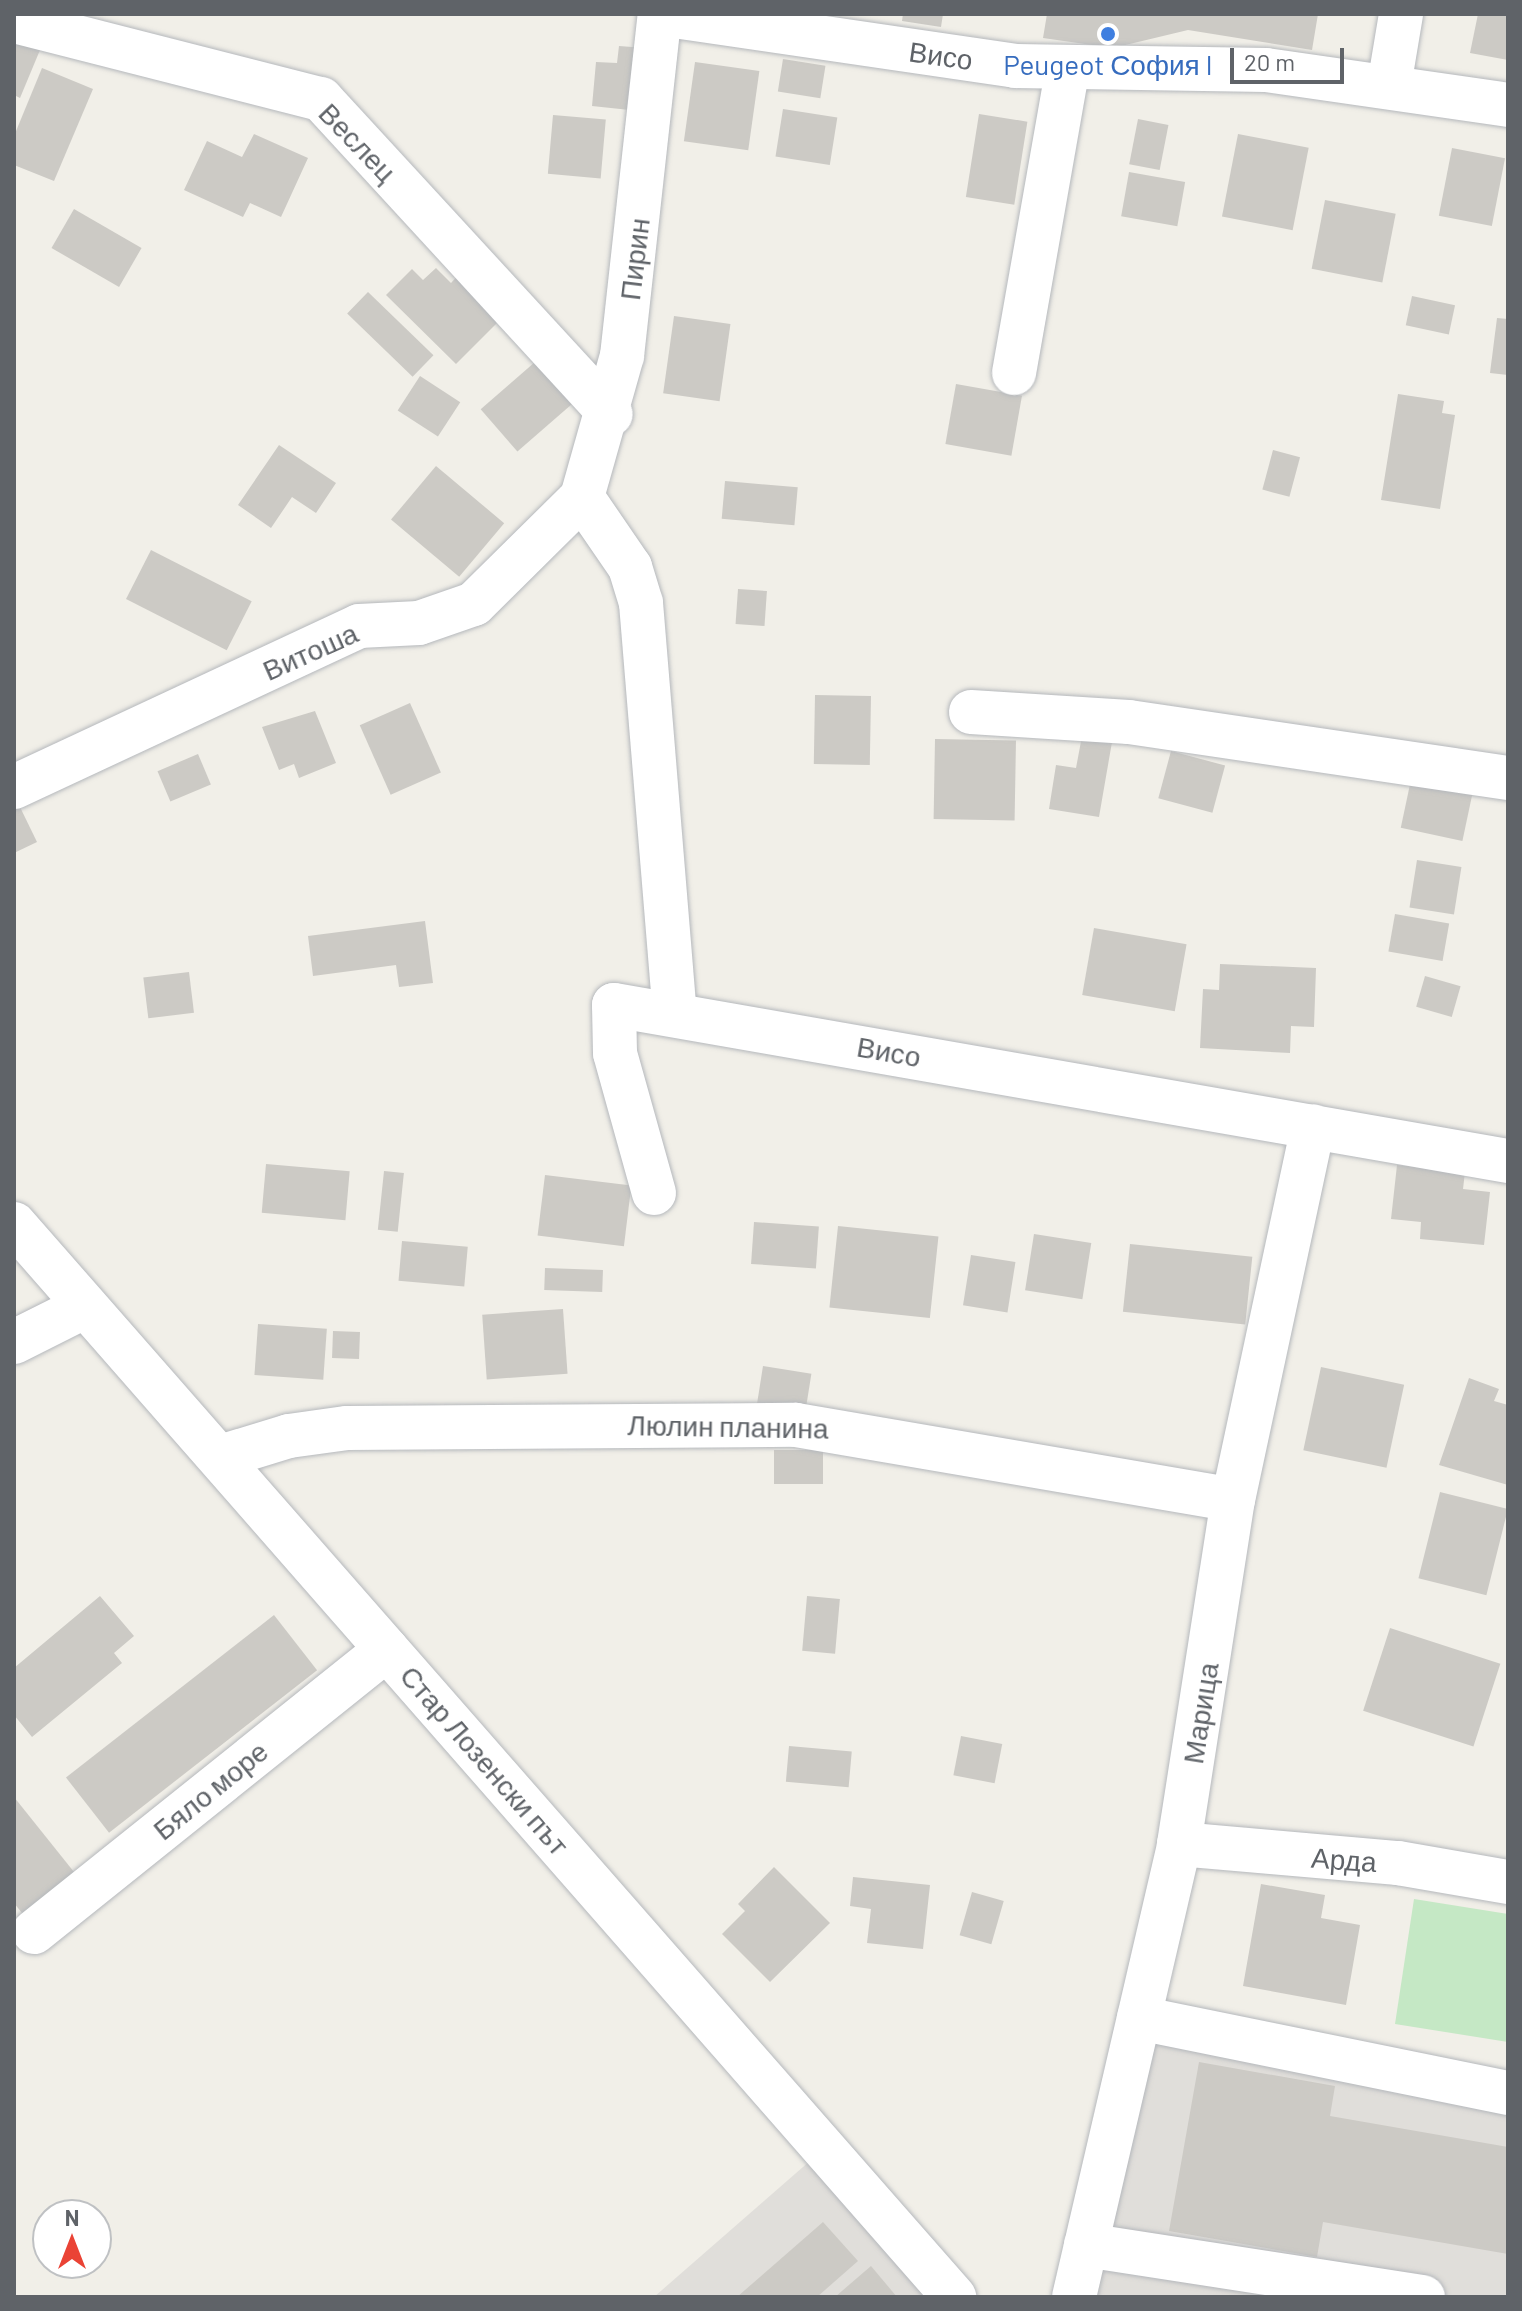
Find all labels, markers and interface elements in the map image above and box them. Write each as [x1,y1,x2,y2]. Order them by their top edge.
marker: Peugeot София I [1099,25,1117,43]
scale bar [1234,32,1348,82]
street label: Висо [907,34,975,76]
place label: Peugeot София I [1003,47,1213,81]
text: 20 m [1244,47,1295,76]
street label: Веслец [313,96,403,188]
street label: Пирин [612,216,656,302]
street label: Витоша [257,615,363,687]
street label: Висо [854,1029,924,1073]
street label: Люлин планина [627,1407,829,1445]
street label: Стар Лозенски път [394,1659,576,1861]
street label: Марица [1175,1660,1225,1766]
street label: Бяло море [146,1734,274,1846]
street label: Арда [1310,1840,1378,1878]
north arrow [32,2199,112,2279]
text: N [65,2204,79,2230]

